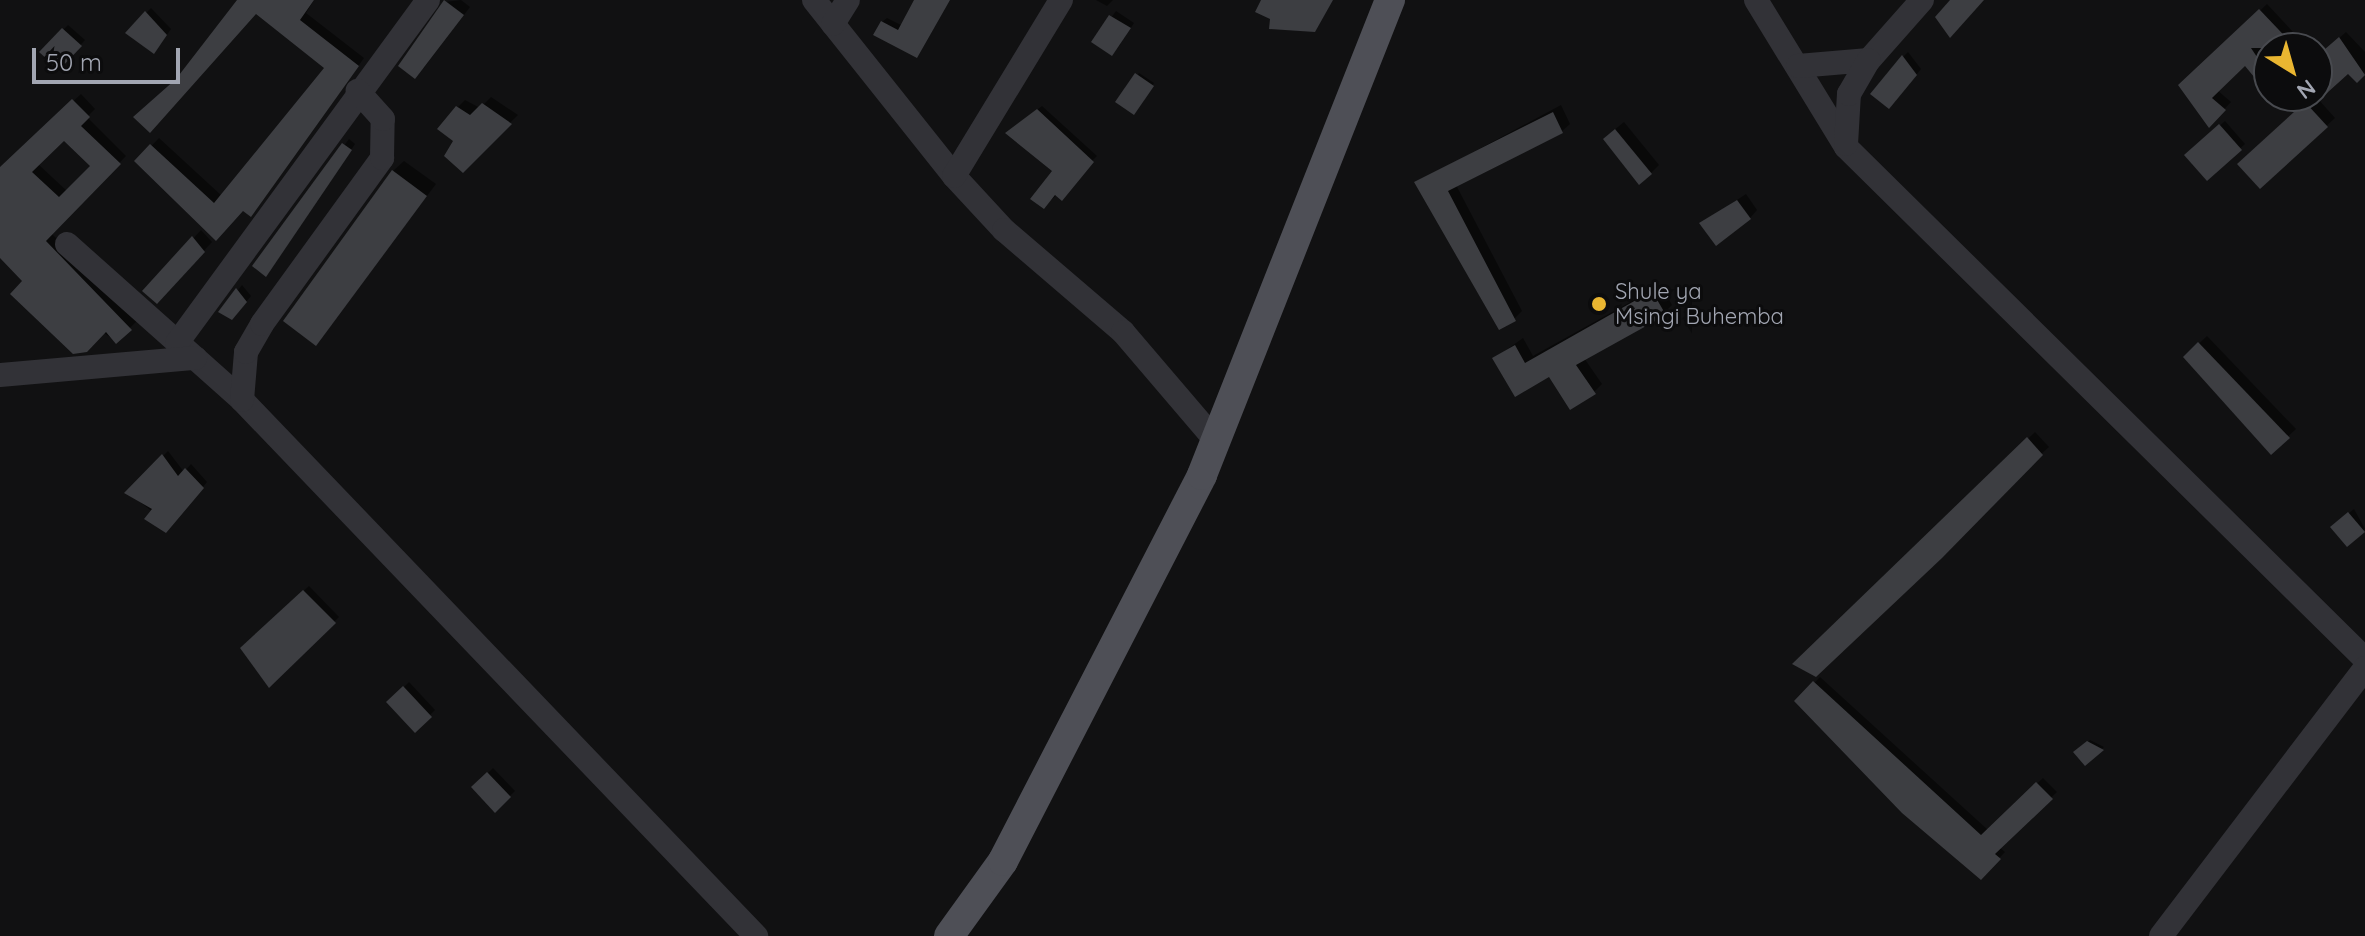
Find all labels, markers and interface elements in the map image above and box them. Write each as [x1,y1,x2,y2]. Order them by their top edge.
scale bar [36,32,184,82]
north arrow [2253,32,2333,112]
text: 50 m [46,47,102,77]
text: N [2291,74,2321,106]
place label: Shule ya Msingi Buhemba [1615,278,1784,330]
marker: Shule ya Msingi Buhemba [1590,295,1608,313]

